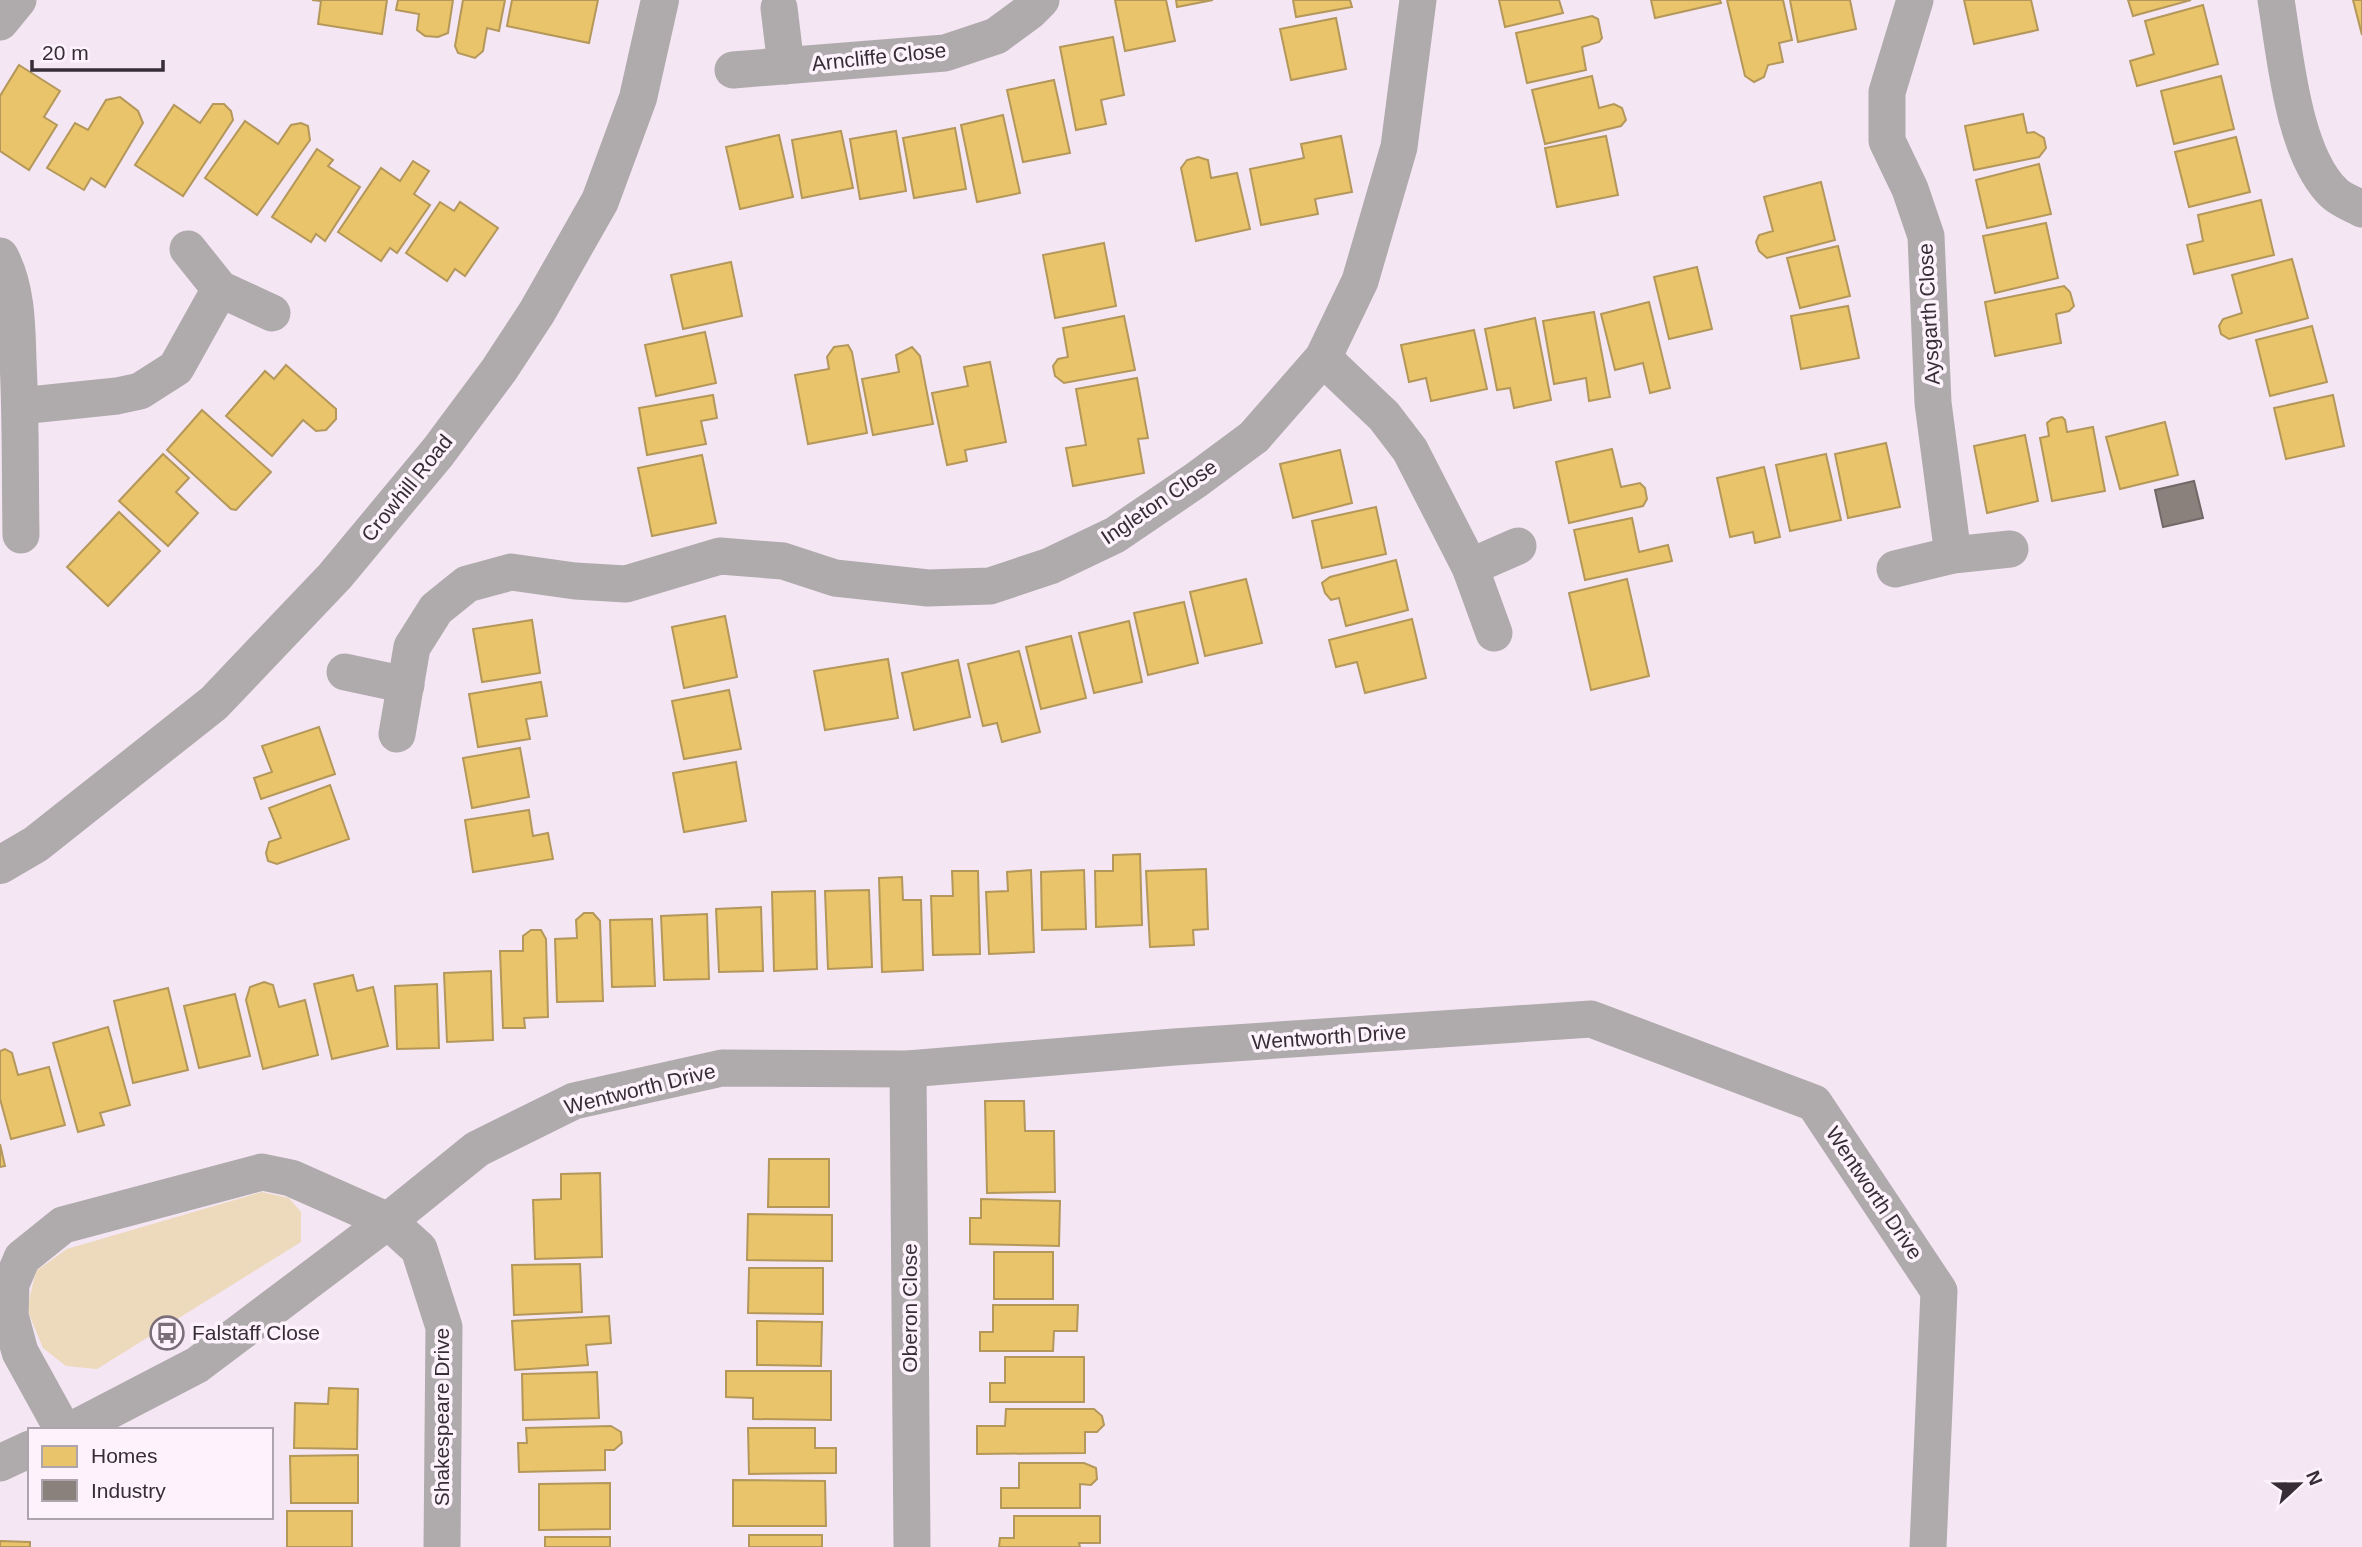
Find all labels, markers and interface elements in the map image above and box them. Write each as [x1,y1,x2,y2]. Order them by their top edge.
scale bar [32,28,163,72]
street label: Arncliffe Close [811,38,947,75]
text: 20 m [42,41,89,64]
street label: Aysgarth Close [1913,243,1944,386]
street label: Crowhill Road [357,430,457,546]
street label: Ingleton Close [1097,455,1221,549]
street label: Wentworth Drive [1251,1020,1407,1053]
street label: Wentworth Drive [562,1059,718,1118]
street label: Wentworth Drive [1822,1122,1927,1263]
street label: Oberon Close [898,1243,921,1373]
bus stop icon: Falstaff Close [148,1314,186,1352]
place label: Falstaff Close [192,1321,320,1344]
street label: Shakespeare Drive [430,1328,453,1506]
legend [28,1428,273,1519]
text: Homes [91,1444,158,1467]
north arrow [2264,1449,2334,1519]
text: N [2302,1468,2327,1488]
text: Industry [91,1479,166,1502]

